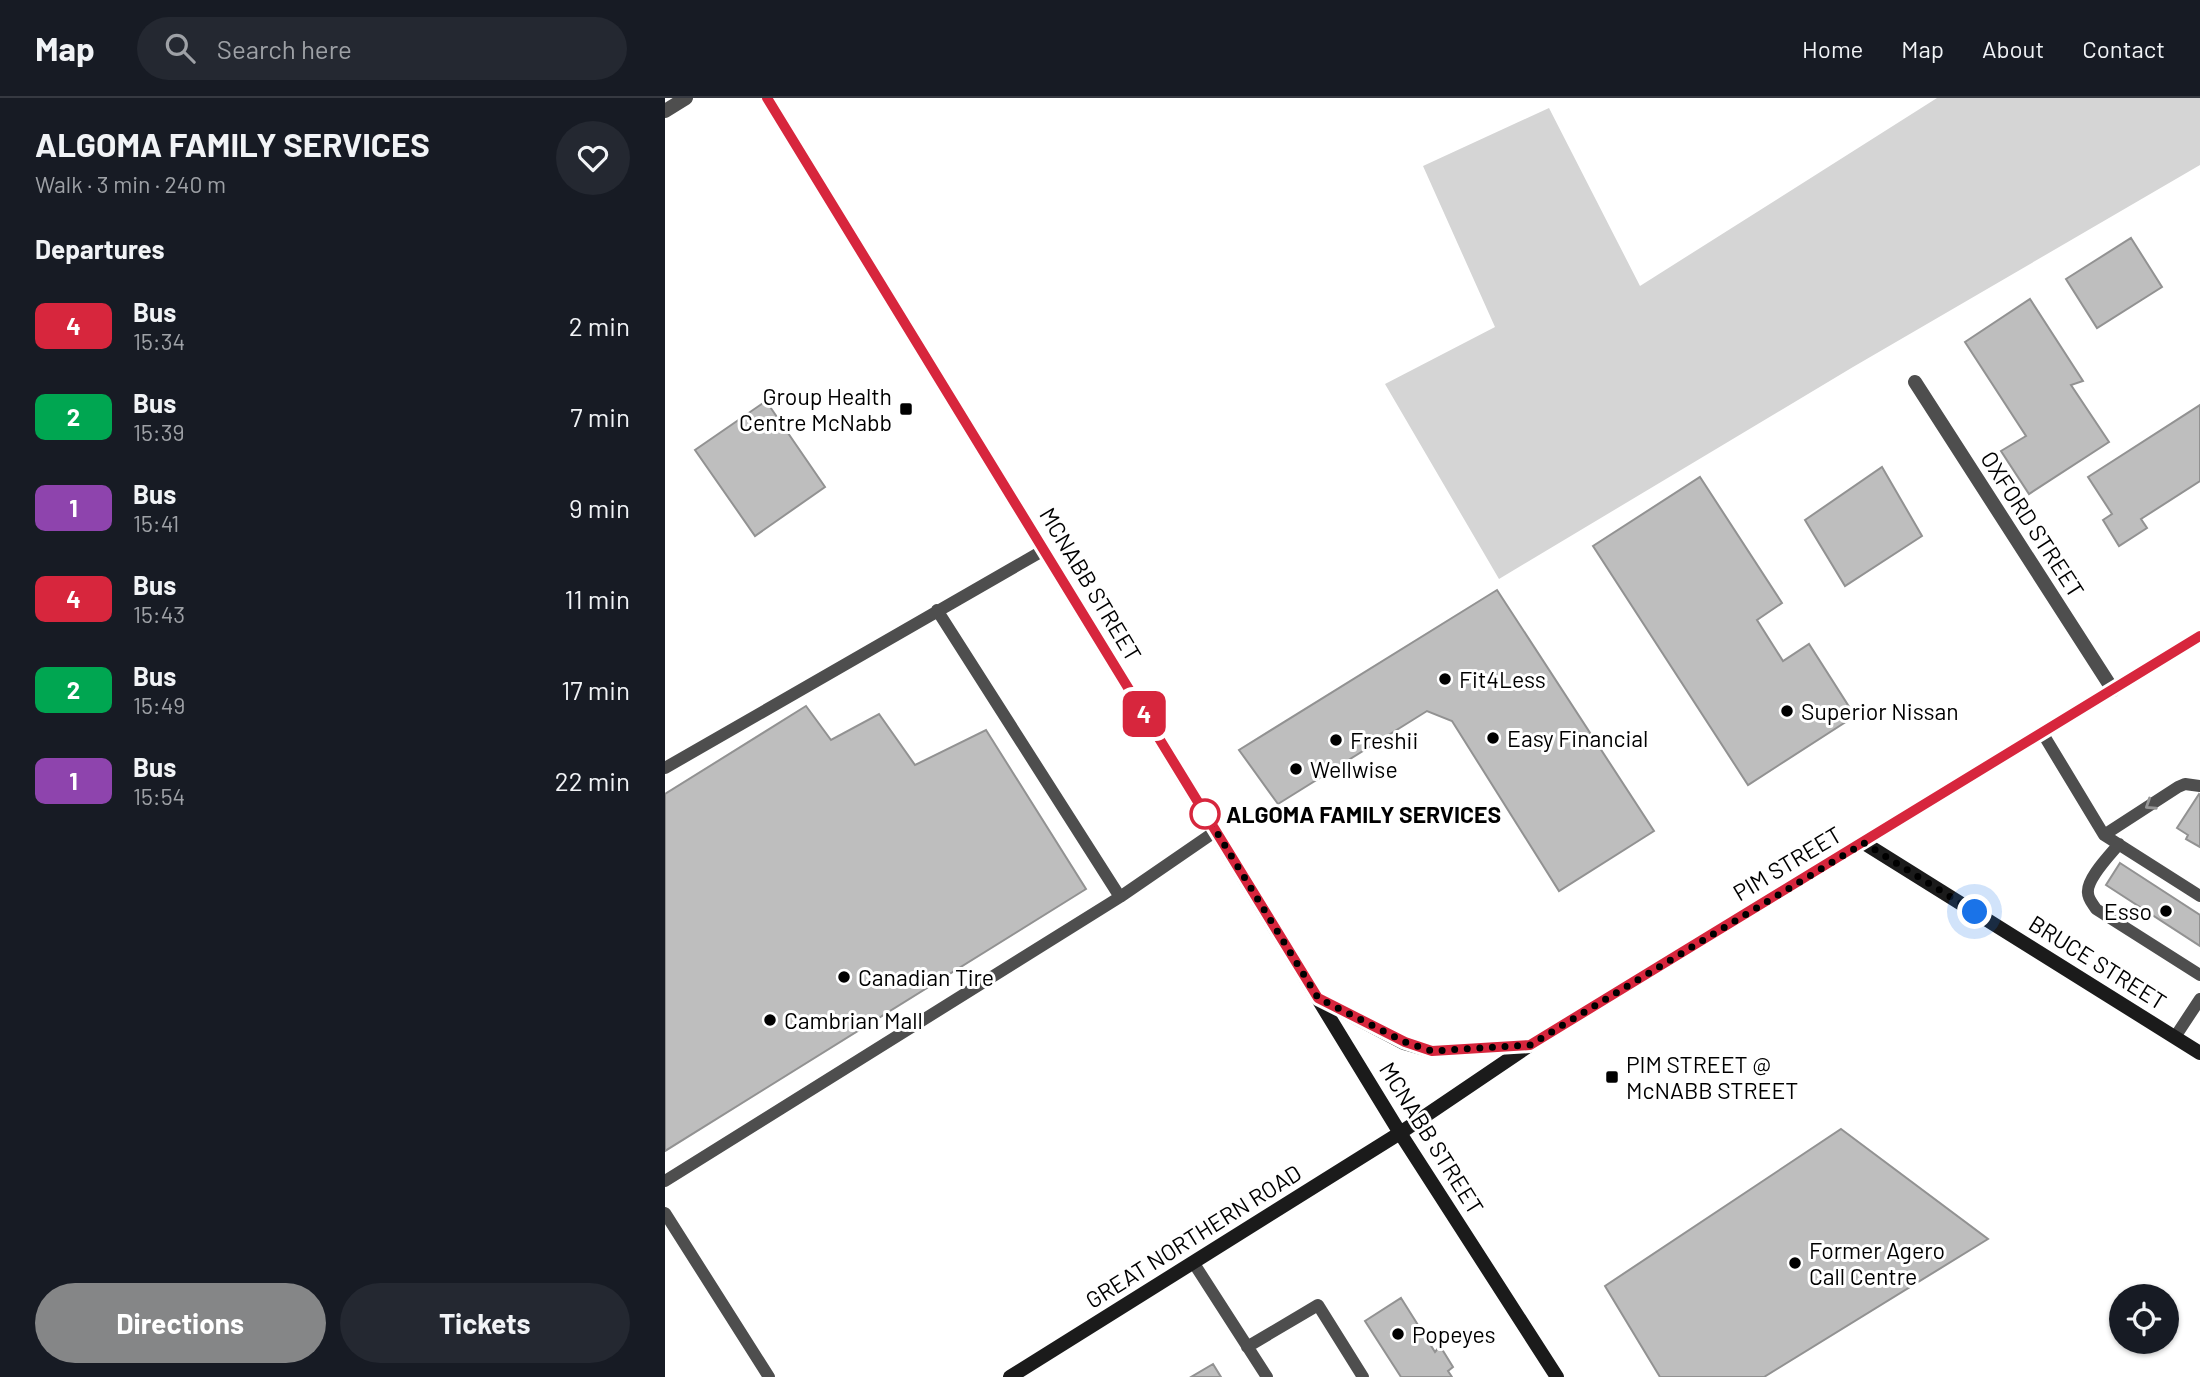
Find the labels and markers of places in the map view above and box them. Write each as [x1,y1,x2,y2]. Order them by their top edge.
place label: Group Health Centre McNabb [739,382,892,436]
marker: Group Health Centre McNabb [898,401,914,417]
place label: Fit4Less [1459,665,1546,693]
marker: Fit4Less [1437,671,1453,687]
place label: Superior Nissan [1801,697,1959,725]
marker: Superior Nissan [1779,703,1795,719]
place label: Easy Financial [1507,724,1648,752]
place label: Freshii [1350,726,1418,754]
marker: Easy Financial [1485,730,1501,746]
marker: Freshii [1328,732,1344,748]
place label: Wellwise [1310,755,1398,783]
marker: Wellwise [1288,761,1304,777]
marker: ALGOMA FAMILY SERVICES [1190,799,1220,829]
place label: ALGOMA FAMILY SERVICES [1226,800,1501,828]
place label: Esso [2104,897,2152,925]
marker: Esso [2158,903,2174,919]
place label: Canadian Tire [858,963,994,991]
marker: Canadian Tire [836,969,852,985]
place label: Cambrian Mall [784,1006,923,1034]
marker: Cambrian Mall [762,1012,778,1028]
place label: PIM STREET @ McNABB STREET [1626,1050,1798,1104]
marker: PIM STREET @ McNABB STREET [1604,1069,1620,1085]
place label: Former Agero Call Centre [1809,1236,1945,1290]
marker: Former Agero Call Centre [1787,1255,1803,1271]
place label: Popeyes [1412,1320,1496,1348]
marker: Popeyes [1390,1326,1406,1342]

